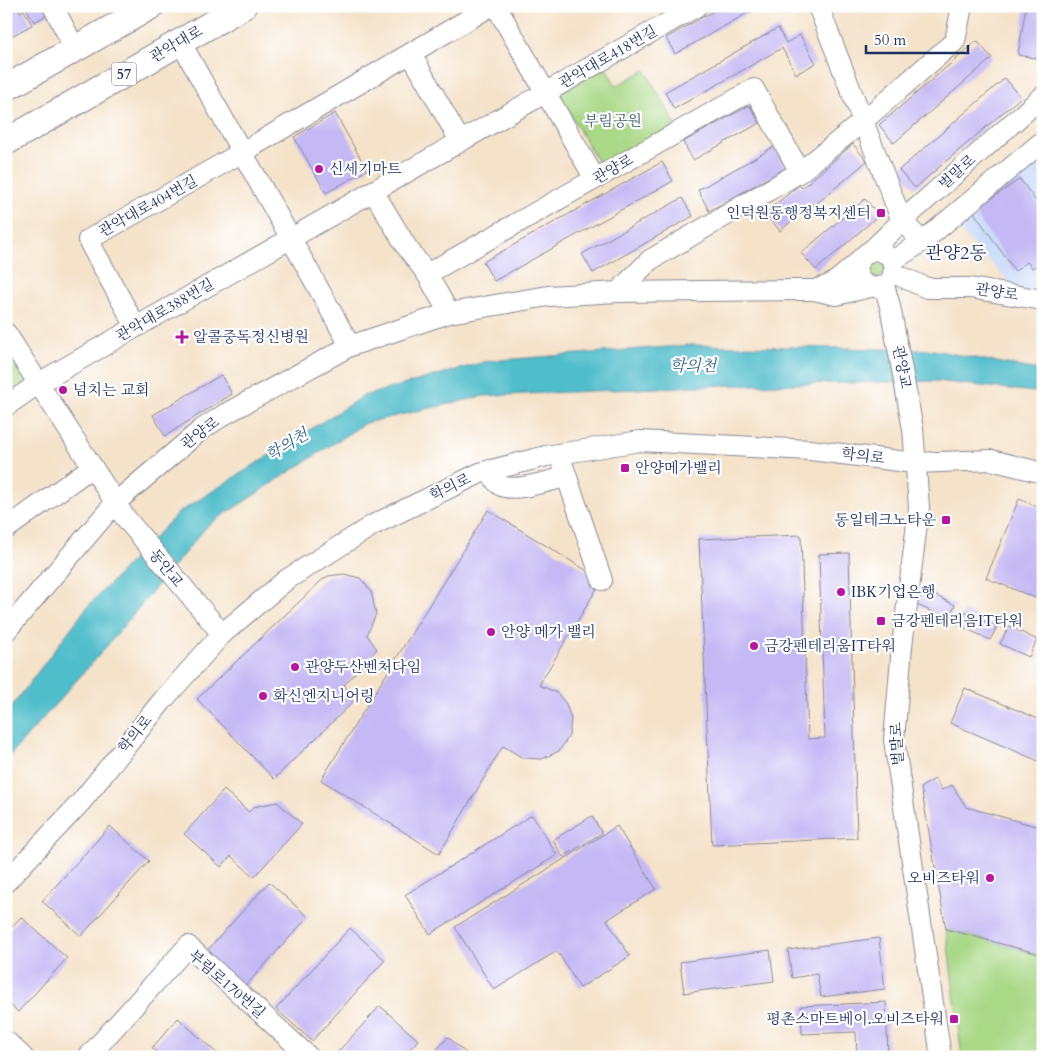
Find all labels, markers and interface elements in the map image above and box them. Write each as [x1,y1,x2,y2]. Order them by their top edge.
street label: 관악대로 [146,21,207,67]
street label: 관악대로418번길 [555,21,661,93]
scale bar [866,22,969,54]
text: 50 m [874,30,906,50]
road number: 57 [112,62,136,86]
park label: 부림공원 [584,111,642,131]
street label: 관양로 [589,149,637,189]
street label: 벌말로 [934,150,980,194]
place label: 신세기마트 [329,159,402,179]
marker: 신세기마트 [313,163,325,175]
street label: 관악대로404번길 [95,171,201,241]
place label: 인덕원동행정복지센터 [726,203,871,223]
marker: 인덕원동행정복지센터 [875,207,887,219]
district label: 관양2동 [925,241,987,266]
street label: 관악대로388번길 [112,274,218,346]
street label: 관양로 [974,279,1021,305]
place label: 알콜중독정신병원 [193,327,309,347]
marker: 알콜중독정신병원 [175,330,189,344]
street label: 관양교 [888,344,916,391]
water label: 학의천 [670,355,718,377]
place label: 넘치는 교회 [73,380,149,400]
marker: 넘치는 교회 [57,384,69,396]
street label: 관양로 [177,412,224,454]
water label: 학의천 [261,423,314,466]
street label: 학의로 [840,443,886,469]
place label: 안양메가밸리 [635,458,722,478]
marker: 안양메가밸리 [619,462,631,474]
street label: 학의로 [426,468,474,506]
place label: 동일테크노타운 [835,510,937,530]
marker: 동일테크노타운 [940,514,952,526]
street label: 동안교 [145,545,188,592]
place label: IBK기업은행 [851,582,935,602]
marker: IBK기업은행 [835,586,847,598]
place label: 금강펜테리음IT타워 [891,611,1023,631]
marker: 금강펜테리음IT타워 [875,615,887,627]
place label: 안양 메가 밸리 [501,622,596,642]
marker: 안양 메가 밸리 [485,626,497,638]
place label: 금강펜테리움IT타워 [764,636,896,656]
marker: 금강펜테리움IT타워 [748,640,760,652]
place label: 관양두산벤처다임 [305,657,421,677]
marker: 관양두산벤처다임 [289,661,301,673]
place label: 화신엔지니어링 [273,686,374,706]
marker: 화신엔지니어링 [257,690,269,702]
street label: 학의로 [114,710,157,757]
street label: 벌말로 [886,721,908,766]
place label: 오비즈타워 [908,868,980,888]
marker: 오비즈타워 [984,872,996,884]
street label: 부림로170번길 [184,945,270,1023]
place label: 평촌스마트베이.오비즈타워 [766,1009,944,1029]
marker: 평촌스마트베이.오비즈타워 [948,1013,960,1025]

